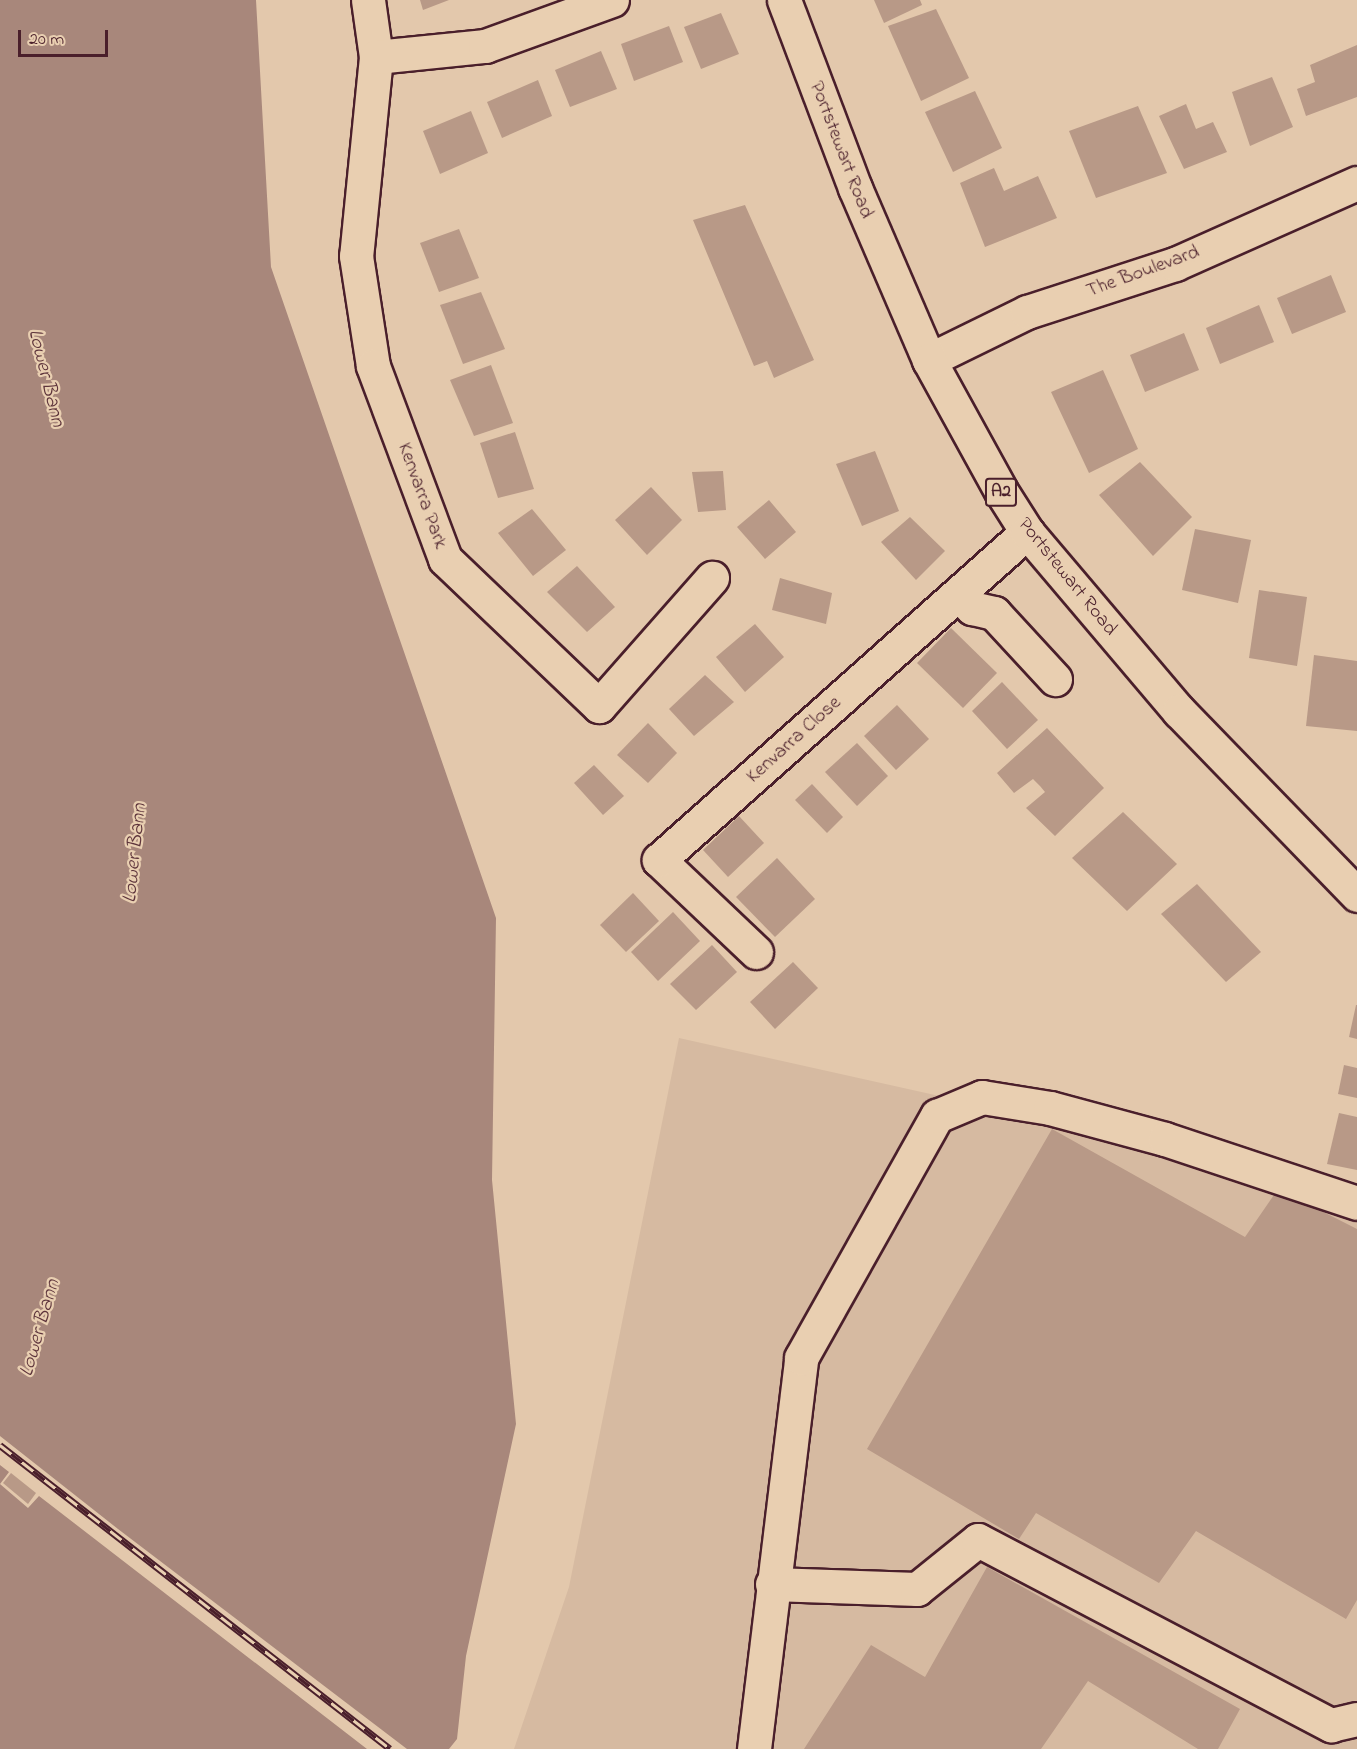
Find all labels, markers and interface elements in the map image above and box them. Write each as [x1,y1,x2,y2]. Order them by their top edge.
scale bar [21,18,111,56]
text: 20 m [29,27,64,53]
street label: Portstewart Road [804,78,878,222]
street label: The Boulevard [1083,240,1203,304]
water label: Lower Bann [22,327,70,429]
street label: Kenvarra Park [392,440,452,552]
road number: A2 [984,477,1018,507]
street label: Portstewart Road [1012,513,1122,641]
street label: Kenvarra Close [742,691,846,789]
water label: Lower Bann [117,802,153,904]
water label: Lower Bann [14,1277,66,1379]

